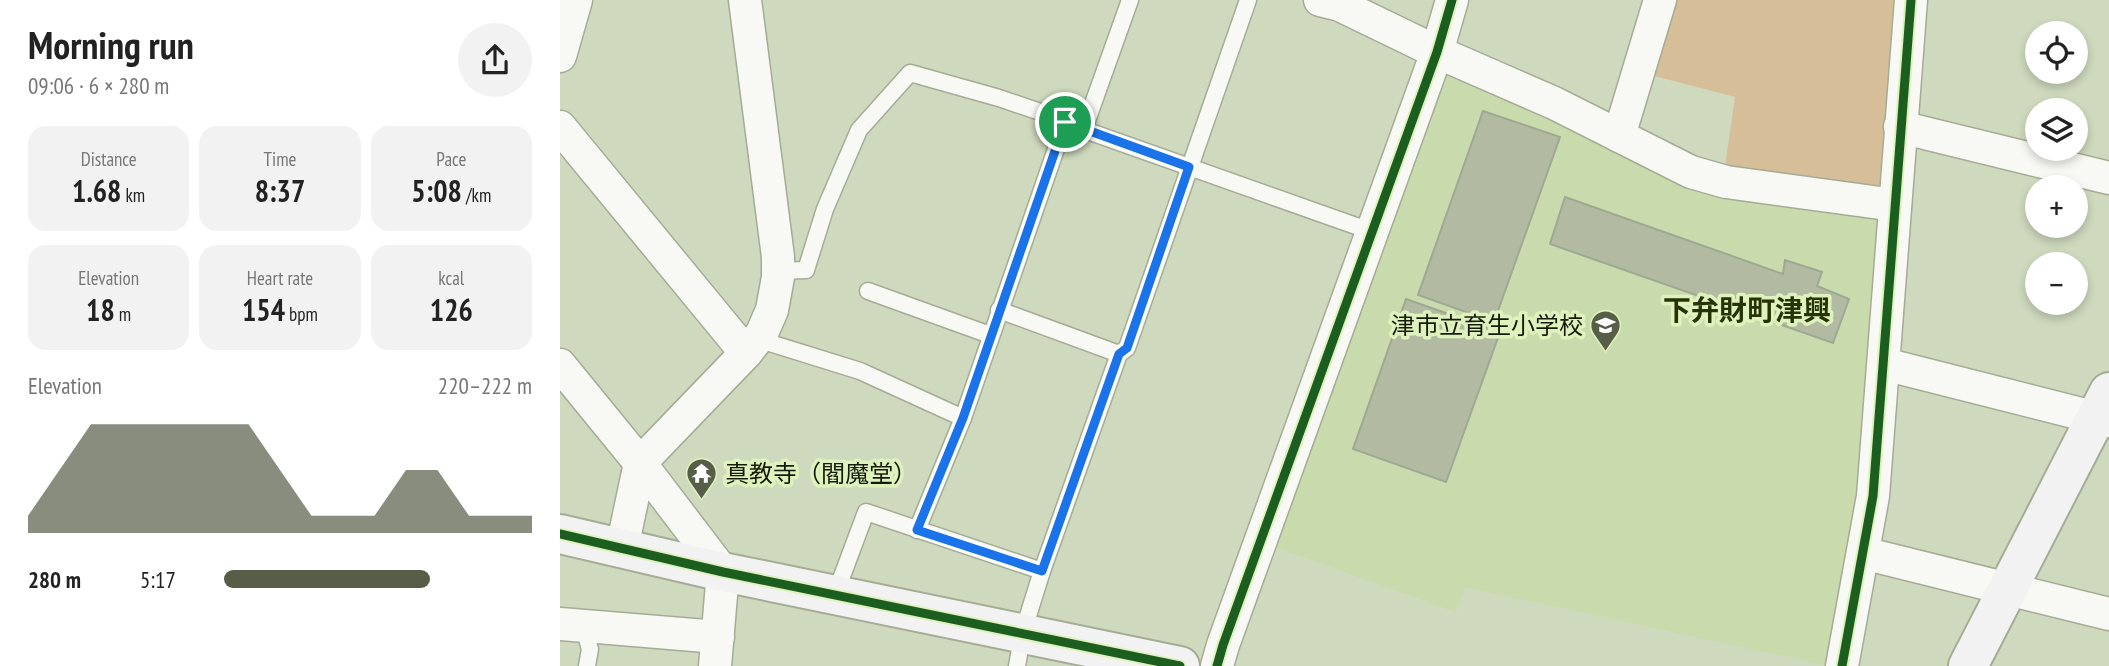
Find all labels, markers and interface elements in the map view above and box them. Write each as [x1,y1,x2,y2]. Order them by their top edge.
text: Morning run [28,20,194,69]
map controls [2025,21,2088,315]
button: locate [2025,21,2088,84]
button: share [458,23,532,97]
text: 09:06 · 6 × 280 m [28,71,169,100]
pin [1035,92,1095,152]
button: layers [2025,98,2088,161]
icon: arrive [1046,103,1084,141]
text: Distance [81,147,137,171]
text: Time [264,147,296,171]
text: Pace [436,147,466,171]
text: 1.68 [72,171,121,210]
text: 8:37 [255,171,305,210]
text: 5:08 [411,171,462,210]
button: + [2025,175,2088,238]
text: km [121,183,145,207]
text: /km [462,183,491,207]
button: − [2025,252,2088,315]
text: Elevation [78,266,139,290]
text: Heart rate [247,266,313,290]
text: kcal [438,266,464,290]
text: 18 [86,290,115,329]
text: 154 [242,290,285,329]
text: 126 [430,290,473,329]
district label: 下弁財町津興 [1663,291,1831,328]
text: m [115,302,131,326]
text: bpm [285,302,318,326]
school or university icon: 津市立育生小学校 [1589,309,1623,353]
place label: 津市立育生小学校 [1391,310,1583,341]
text: Elevation [28,371,102,400]
text: 220–222 m [438,371,532,400]
temple icon: 真教寺（閻魔堂） [685,457,719,501]
place label: 真教寺（閻魔堂） [725,458,917,489]
text: 280 m [28,565,81,594]
text: 5:17 [140,565,176,594]

